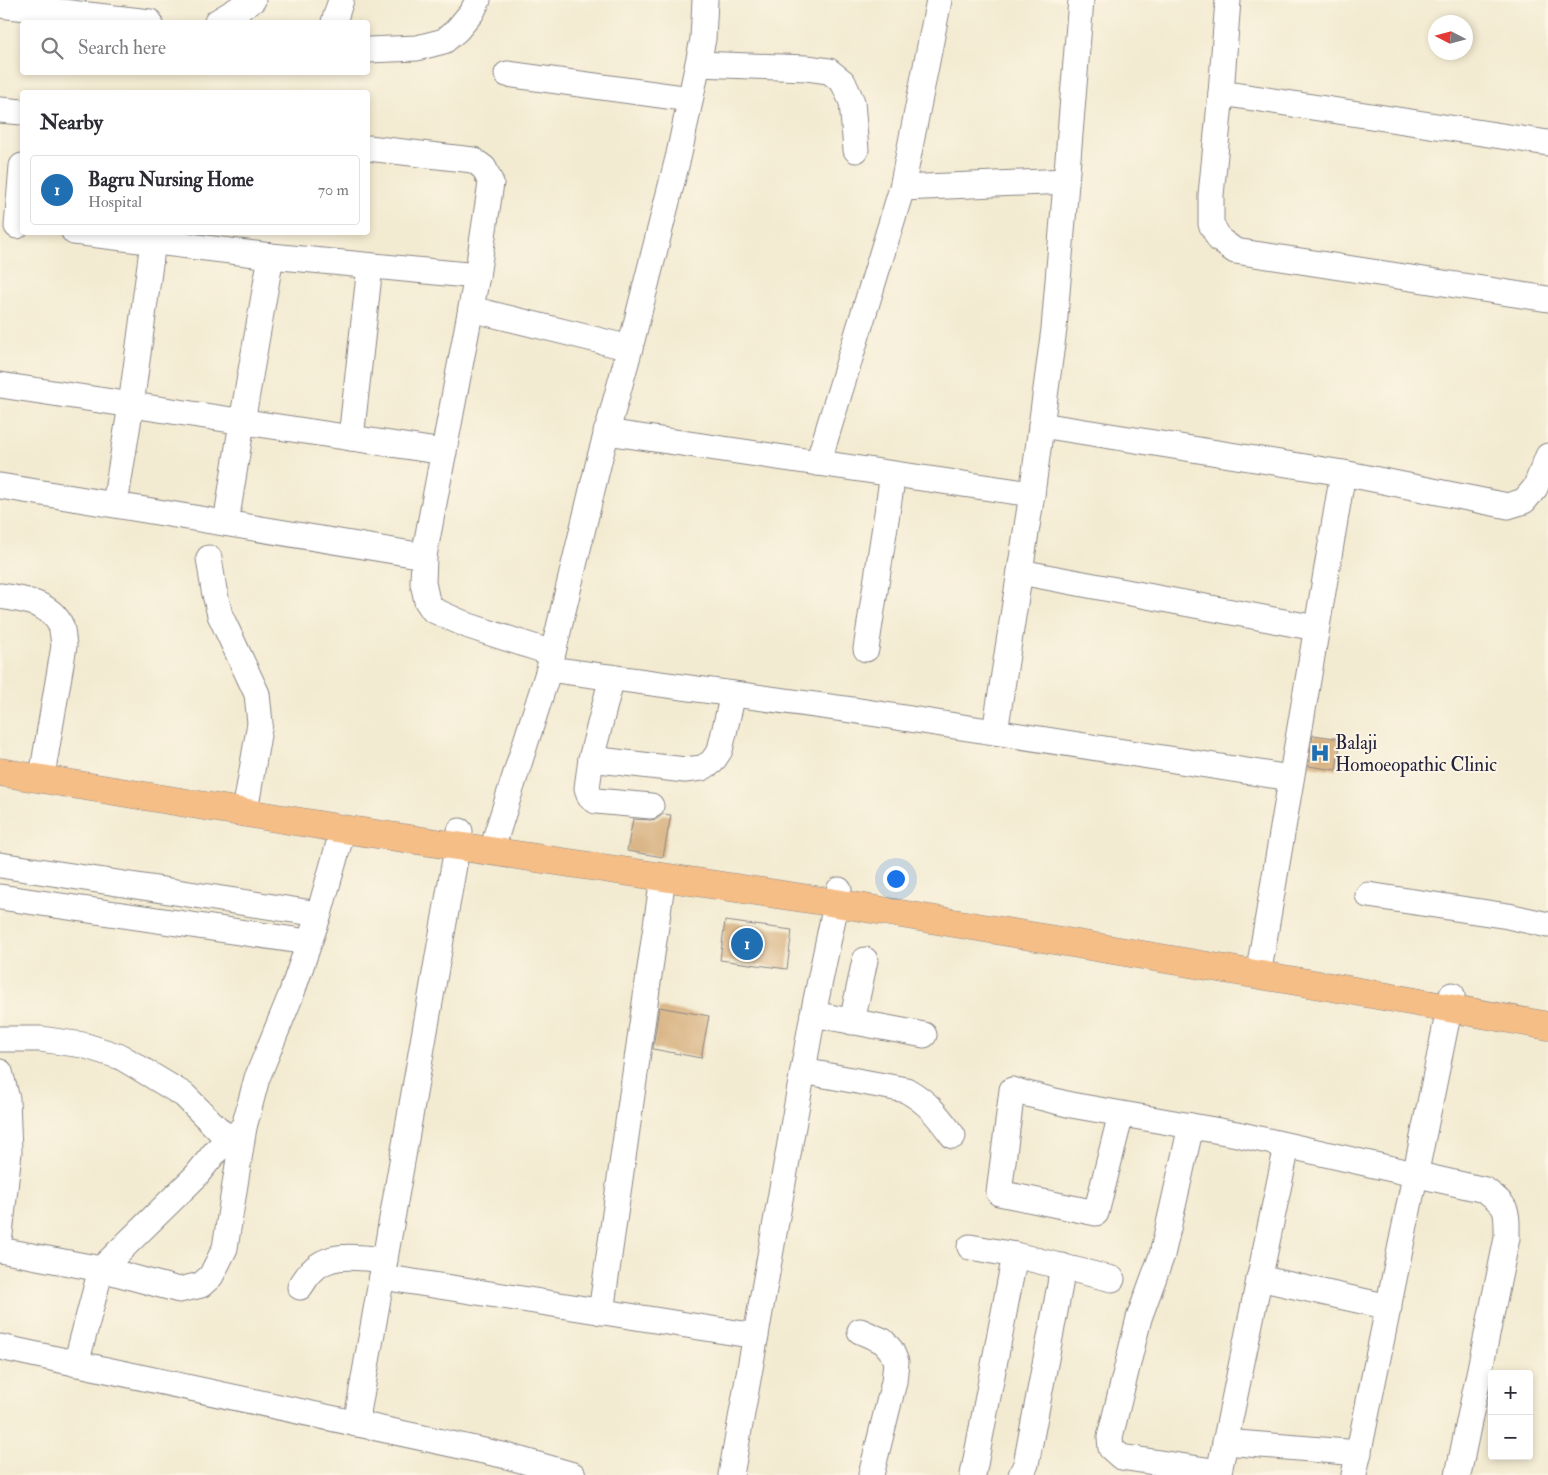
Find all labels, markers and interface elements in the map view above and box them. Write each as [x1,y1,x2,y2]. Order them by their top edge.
north arrow [1428,15,1473,60]
search box [20,20,370,75]
icon: search [38,34,66,62]
text: Search here [78,36,166,60]
text: Nearby [40,109,103,136]
text: Bagru Nursing Home [88,168,254,192]
text: 1 [54,180,60,200]
text: 70 m [318,180,349,200]
text: Hospital [88,192,142,212]
place label: Balaji Homoeopathic Clinic [1335,731,1497,778]
hospital icon: Balaji Homoeopathic Clinic [1309,742,1331,764]
your location [883,866,909,892]
pin: 1 [731,925,763,963]
map controls [1488,1370,1533,1460]
button: + [1488,1370,1533,1415]
button: − [1488,1415,1533,1460]

